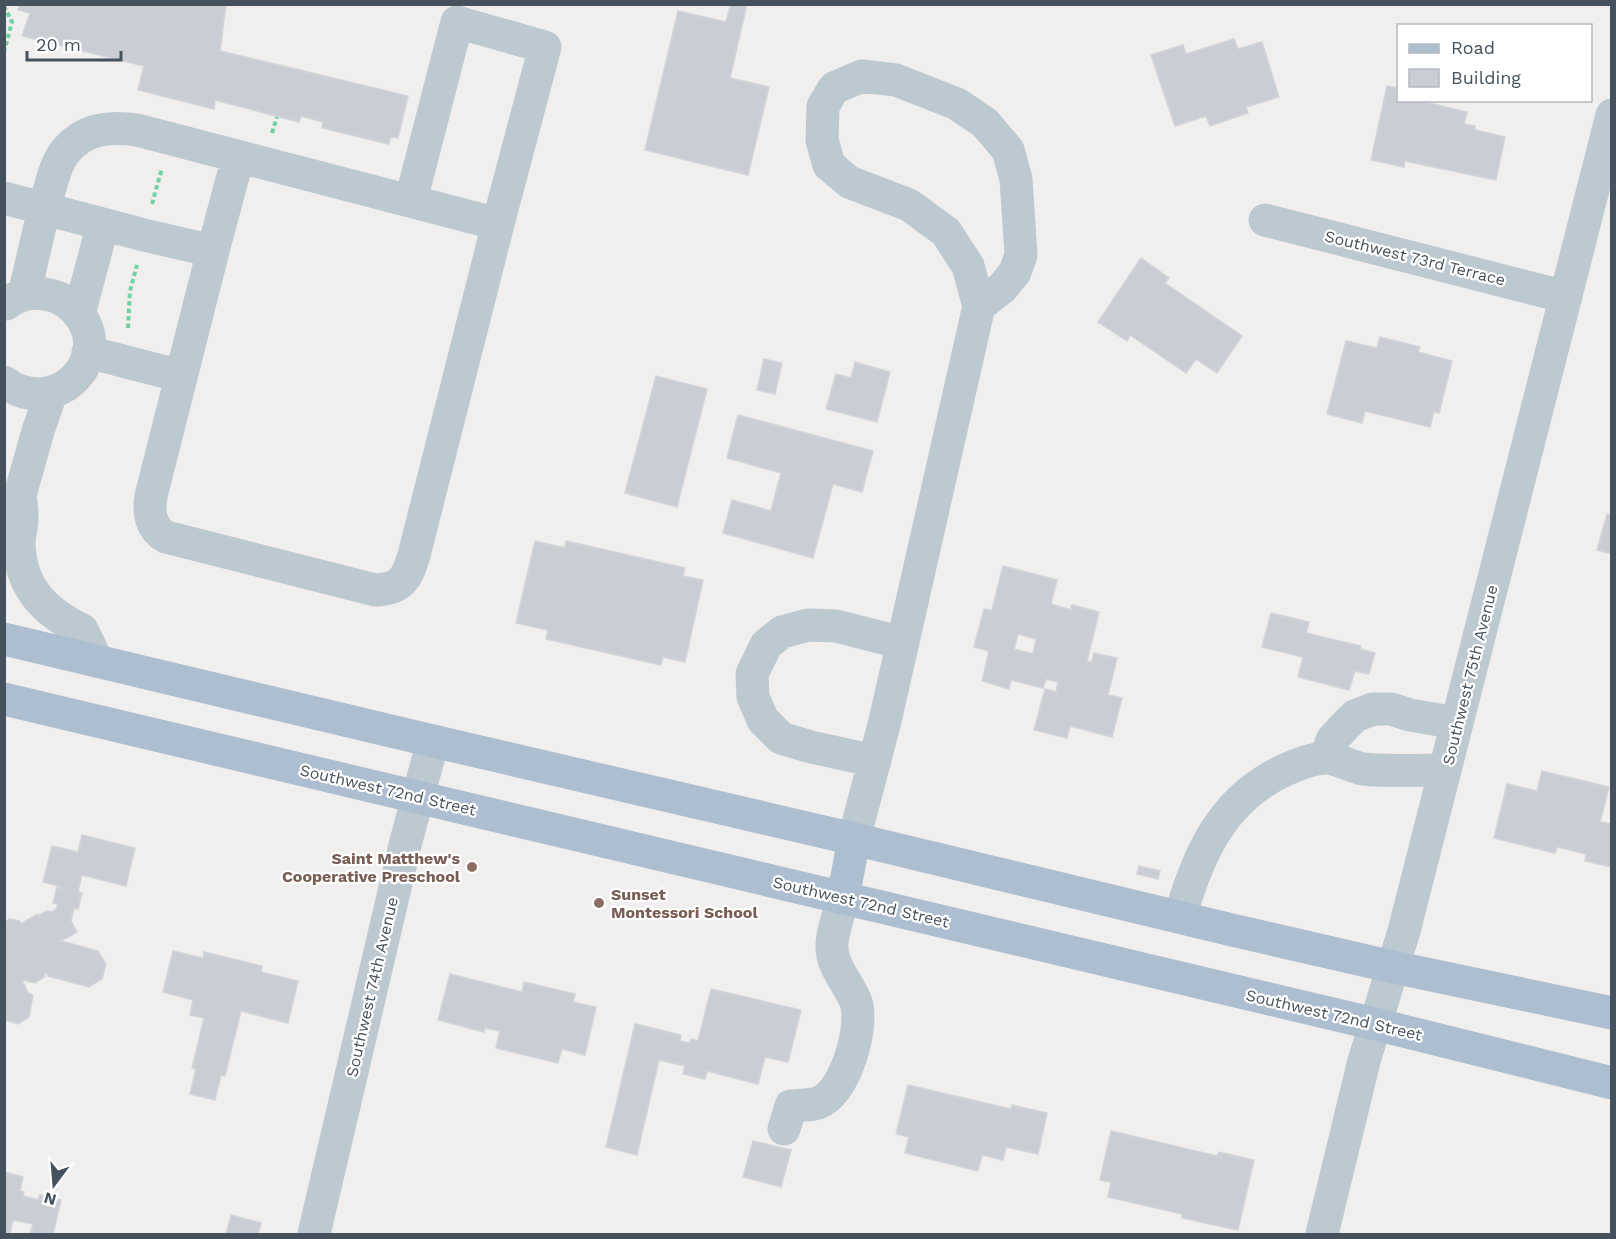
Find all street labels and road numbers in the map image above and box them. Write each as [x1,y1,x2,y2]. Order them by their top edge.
street label: Southwest 73rd Terrace [1323,226,1507,290]
street label: Southwest 75th Avenue [1438,583,1502,767]
street label: Southwest 72nd Street [298,760,478,820]
street label: Southwest 72nd Street [771,872,951,932]
street label: Southwest 74th Avenue [342,895,402,1079]
street label: Southwest 72nd Street [1244,985,1424,1045]

